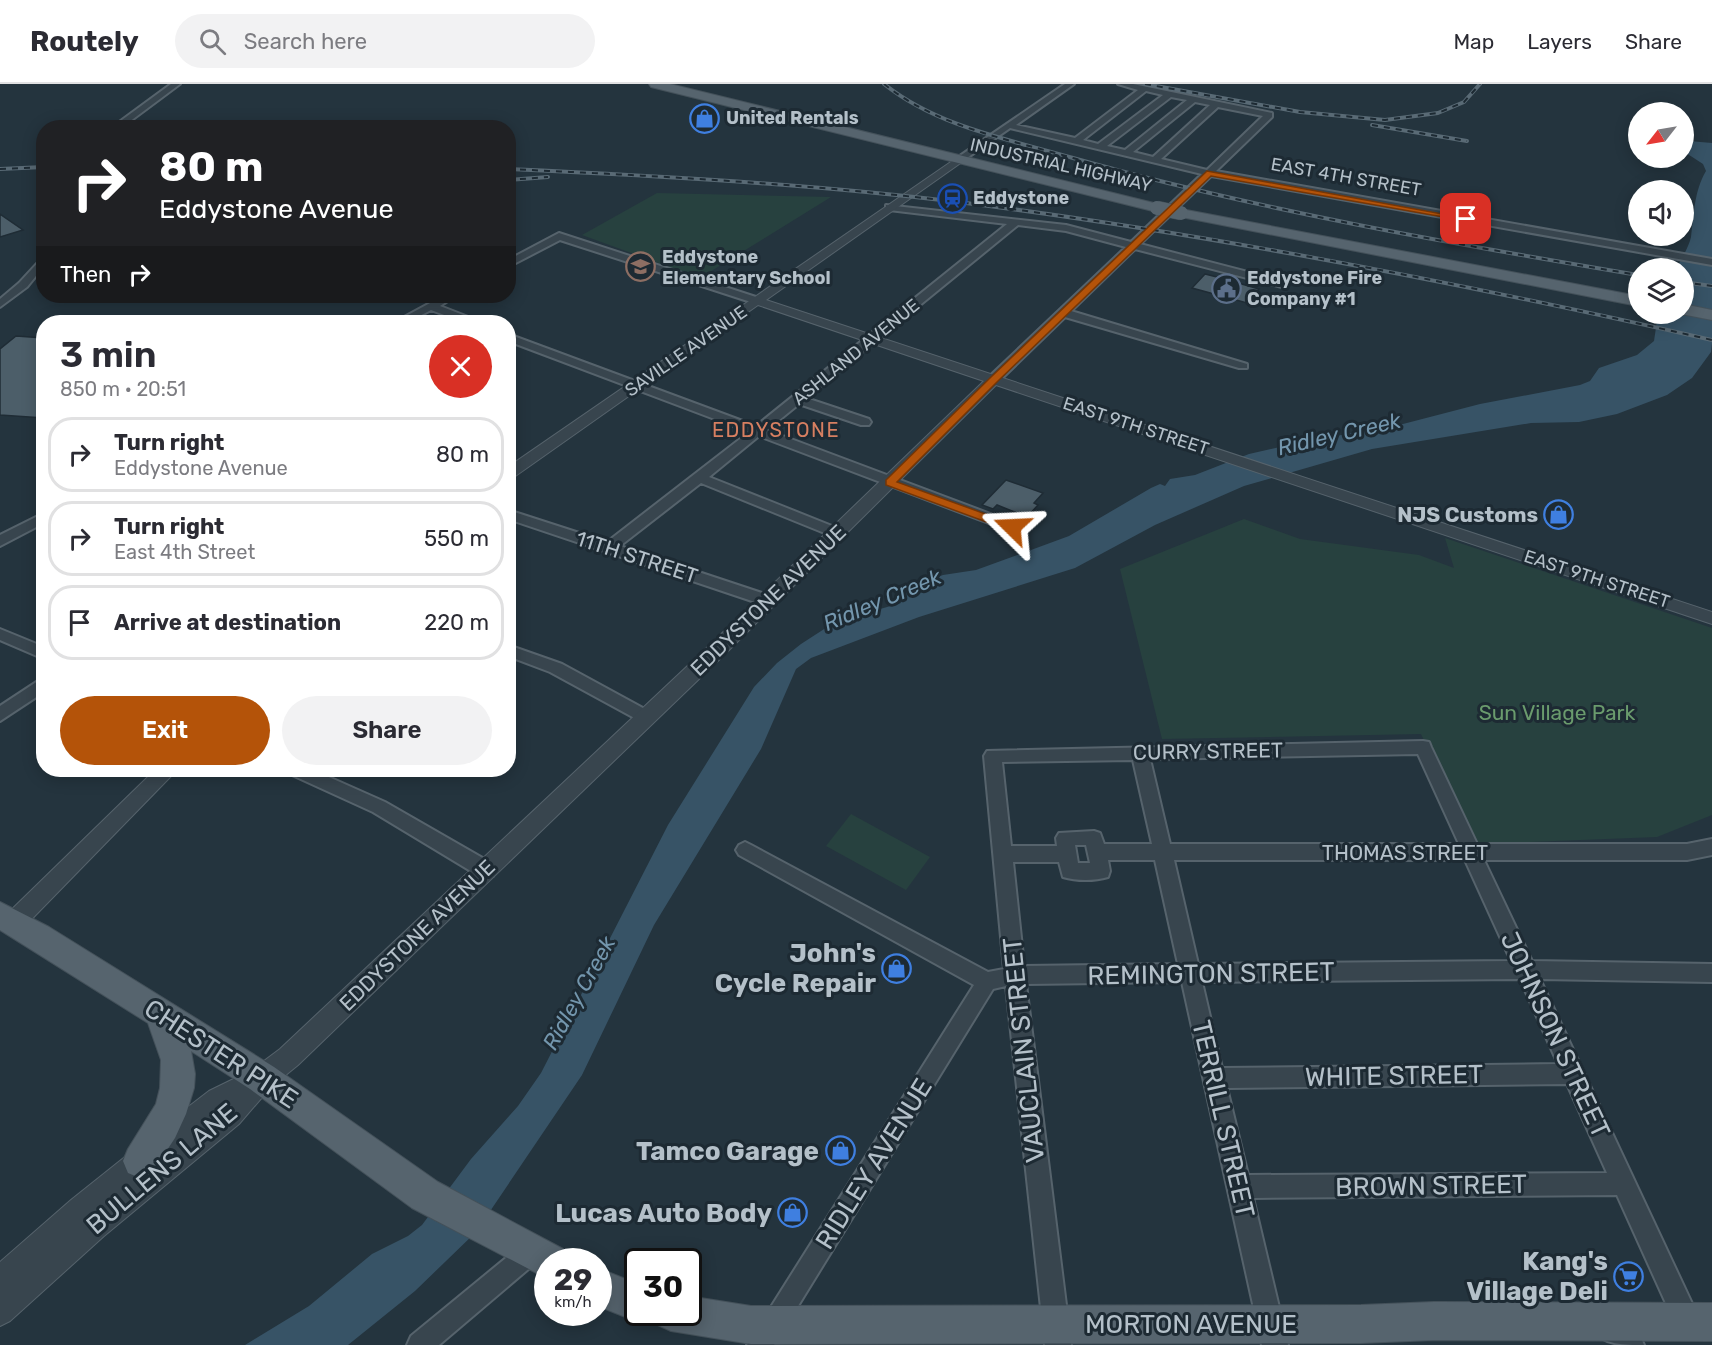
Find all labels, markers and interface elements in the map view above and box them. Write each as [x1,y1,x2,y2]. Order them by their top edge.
search box [175,14,595,68]
text: Routely [30,25,139,58]
icon: search [196,25,229,58]
text: Search here [244,28,367,55]
text: Map [1453,29,1494,54]
text: Layers [1527,29,1592,54]
text: Share [1625,29,1682,54]
shop icon: United Rentals [689,102,721,134]
north arrow [1628,102,1694,168]
map controls [1628,102,1694,324]
place label: United Rentals [726,107,859,129]
street label: INDUSTRIAL HIGHWAY [968,133,1154,197]
text: 80 m [159,142,263,192]
icon: right [60,144,138,222]
street label: EAST 4TH STREET [1269,153,1423,201]
button: sound [1628,180,1694,246]
station icon: Eddystone [936,182,968,214]
place label: Eddystone [973,187,1069,209]
text: Eddystone Avenue [159,193,394,225]
pin [1440,193,1491,244]
icon: arrive [1449,202,1482,235]
place label: Eddystone Elementary School [662,246,831,289]
school or university icon: Eddystone Elementary School [625,251,657,283]
icon: right [123,258,156,291]
button: layers [1628,258,1694,324]
text: Then [60,261,111,288]
place label: Eddystone Fire Company #1 [1247,267,1382,310]
public building icon: Eddystone Fire Company #1 [1210,272,1242,304]
street label: ASHLAND AVENUE [788,294,924,410]
street label: SAVILLE AVENUE [621,301,751,401]
text: 3 min [60,333,157,376]
button: close [429,335,492,398]
text: 850 m · 20:51 [60,377,186,401]
street label: EAST 9TH STREET [1060,392,1212,460]
water label: Ridley Creek [1275,407,1404,461]
district label: EDDYSTONE [712,418,840,442]
text: Turn right [114,429,224,456]
icon: right [63,438,96,471]
text: 80 m [436,441,489,468]
text: Eddystone Avenue [114,456,288,480]
position arrow [980,495,1044,559]
shop icon: NJS Customs [1543,498,1575,530]
place label: NJS Customs [1397,502,1538,527]
text: Turn right [114,513,224,540]
street label: EDDYSTONE AVENUE [685,519,851,681]
icon: right [63,522,96,555]
text: 550 m [424,525,489,552]
street label: 11TH STREET [573,526,701,588]
text: East 4th Street [114,540,255,564]
street label: EAST 9TH STREET [1521,545,1673,613]
water label: Ridley Creek [819,563,946,637]
icon: arrive [63,606,96,639]
text: Arrive at destination [114,609,341,636]
text: 220 m [424,609,489,636]
button: Exit [60,696,270,765]
button: Share [282,696,492,765]
park label: Sun Village Park [1479,700,1636,725]
street label: CURRY STREET [1133,737,1283,765]
street label: THOMAS STREET [1322,840,1488,865]
street label: EDDYSTONE AVENUE [334,854,500,1016]
street label: JOHNSON STREET [1494,927,1616,1143]
water label: Ridley Creek [537,931,622,1055]
street label: VAUCLAIN STREET [997,936,1051,1164]
place label: John's Cycle Repair [715,938,876,999]
shop icon: John's Cycle Repair [881,952,913,984]
street label: REMINGTON STREET [1087,956,1335,992]
street label: CHESTER PIKE [138,993,304,1115]
street label: TERRILL STREET [1185,1017,1261,1221]
street label: WHITE STREET [1305,1059,1483,1093]
street label: RIDLEY AVENUE [809,1073,939,1255]
street label: BULLENS LANE [80,1097,244,1241]
shop icon: Tamco Garage [824,1135,856,1167]
place label: Tamco Garage [636,1136,819,1167]
street label: BROWN STREET [1335,1169,1527,1203]
shop icon: Lucas Auto Body [777,1197,809,1229]
place label: Lucas Auto Body [555,1198,772,1229]
place label: Kang's Village Deli [1466,1246,1608,1307]
speed limit sign: 30 [624,1248,702,1326]
supermarket icon: Kang's Village Deli [1613,1260,1645,1292]
text: 29 [554,1262,592,1298]
text: km/h [554,1293,592,1311]
street label: MORTON AVENUE [1085,1309,1297,1340]

